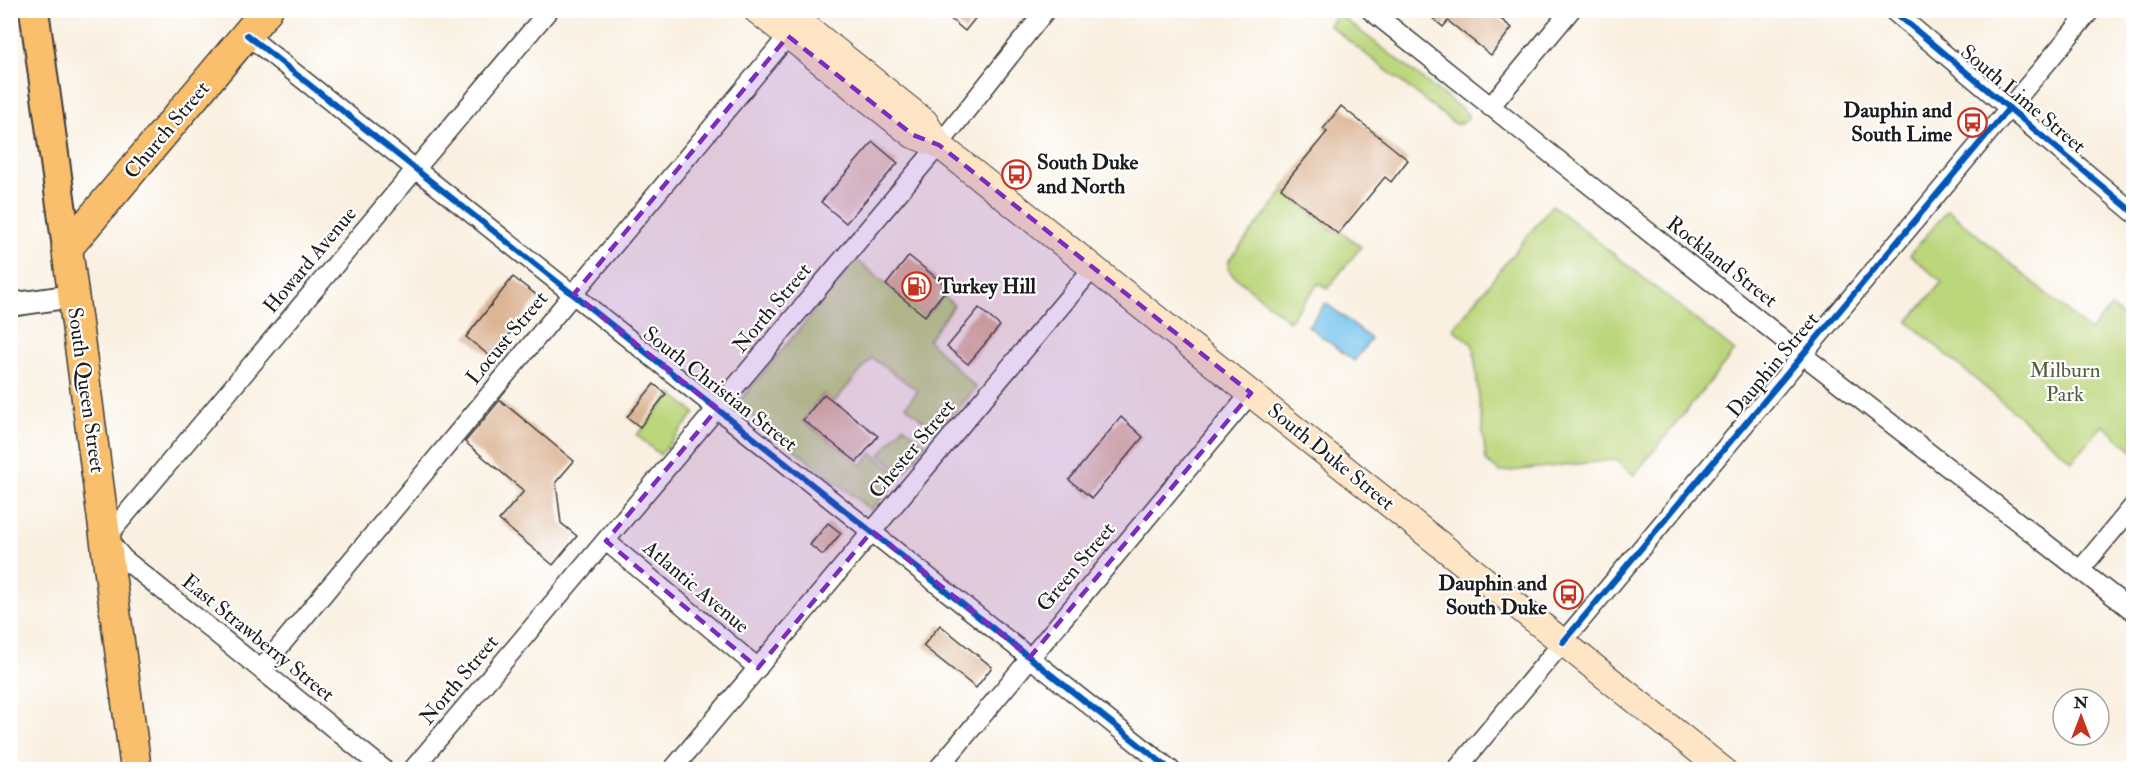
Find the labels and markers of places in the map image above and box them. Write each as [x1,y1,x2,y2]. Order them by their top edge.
place label: Dauphin and South Lime [1843,97,1953,148]
bus stop icon: Dauphin and South Lime [1957,106,1989,138]
place label: South Duke and North [1037,149,1139,200]
bus stop icon: South Duke and North [1000,158,1032,190]
fuel station icon: Turkey Hill [901,270,933,302]
place label: Turkey Hill [937,273,1036,300]
place label: Dauphin and South Duke [1438,570,1548,621]
bus stop icon: Dauphin and South Duke [1552,579,1584,611]

